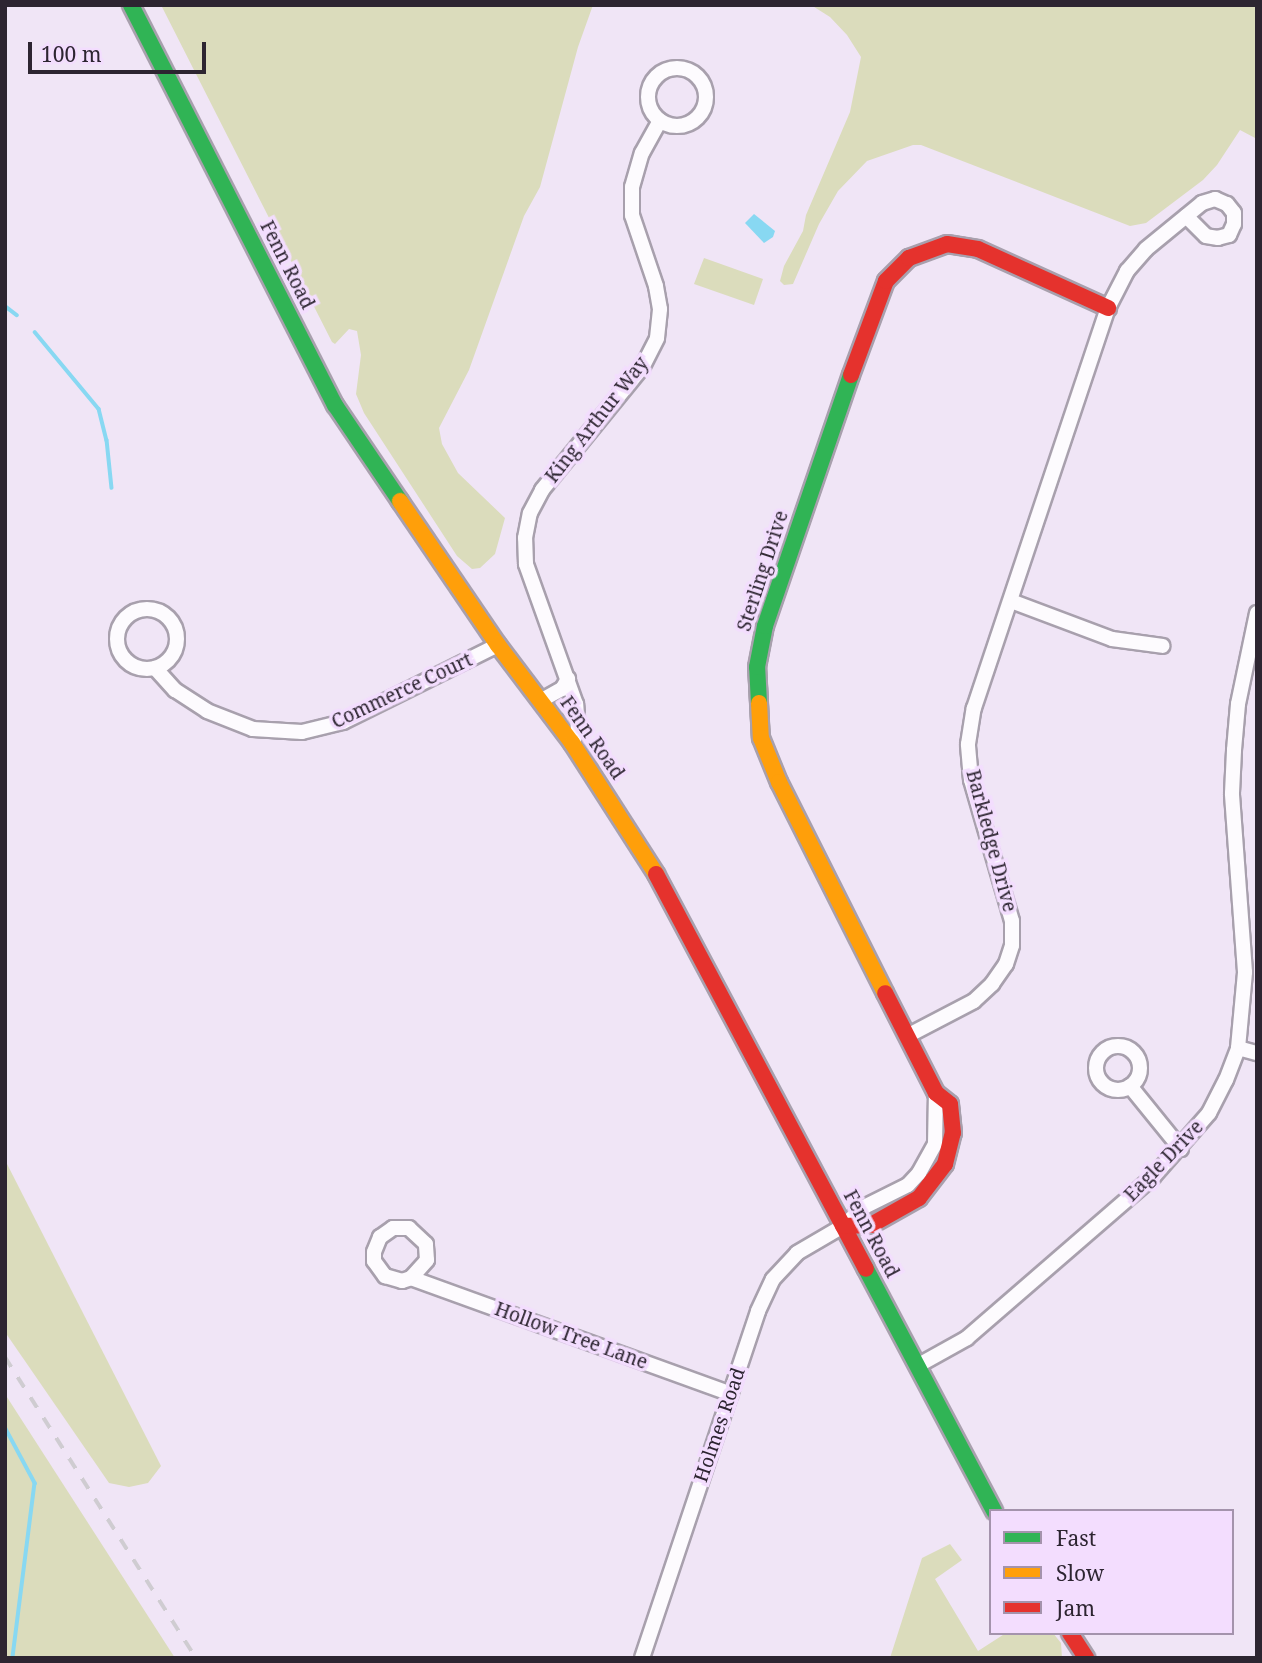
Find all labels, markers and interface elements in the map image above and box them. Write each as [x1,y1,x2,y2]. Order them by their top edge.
scale bar [32,28,210,72]
text: 100 m [41,40,102,68]
street label: Fenn Road [255,217,319,313]
street label: King Arthur Way [541,353,653,487]
street label: Sterling Drive [733,508,793,634]
street label: Commerce Court [328,648,476,734]
street label: Fenn Road [555,692,629,784]
street label: Barkledge Drive [961,767,1021,915]
street label: Eagle Drive [1120,1116,1208,1206]
street label: Fenn Road [838,1186,904,1282]
street label: Hollow Tree Lane [491,1298,651,1374]
street label: Holmes Road [690,1365,750,1485]
legend [989,1509,1234,1635]
text: Fast [1056,1524,1096,1552]
text: Slow [1056,1559,1104,1587]
text: Jam [1056,1594,1095,1622]

